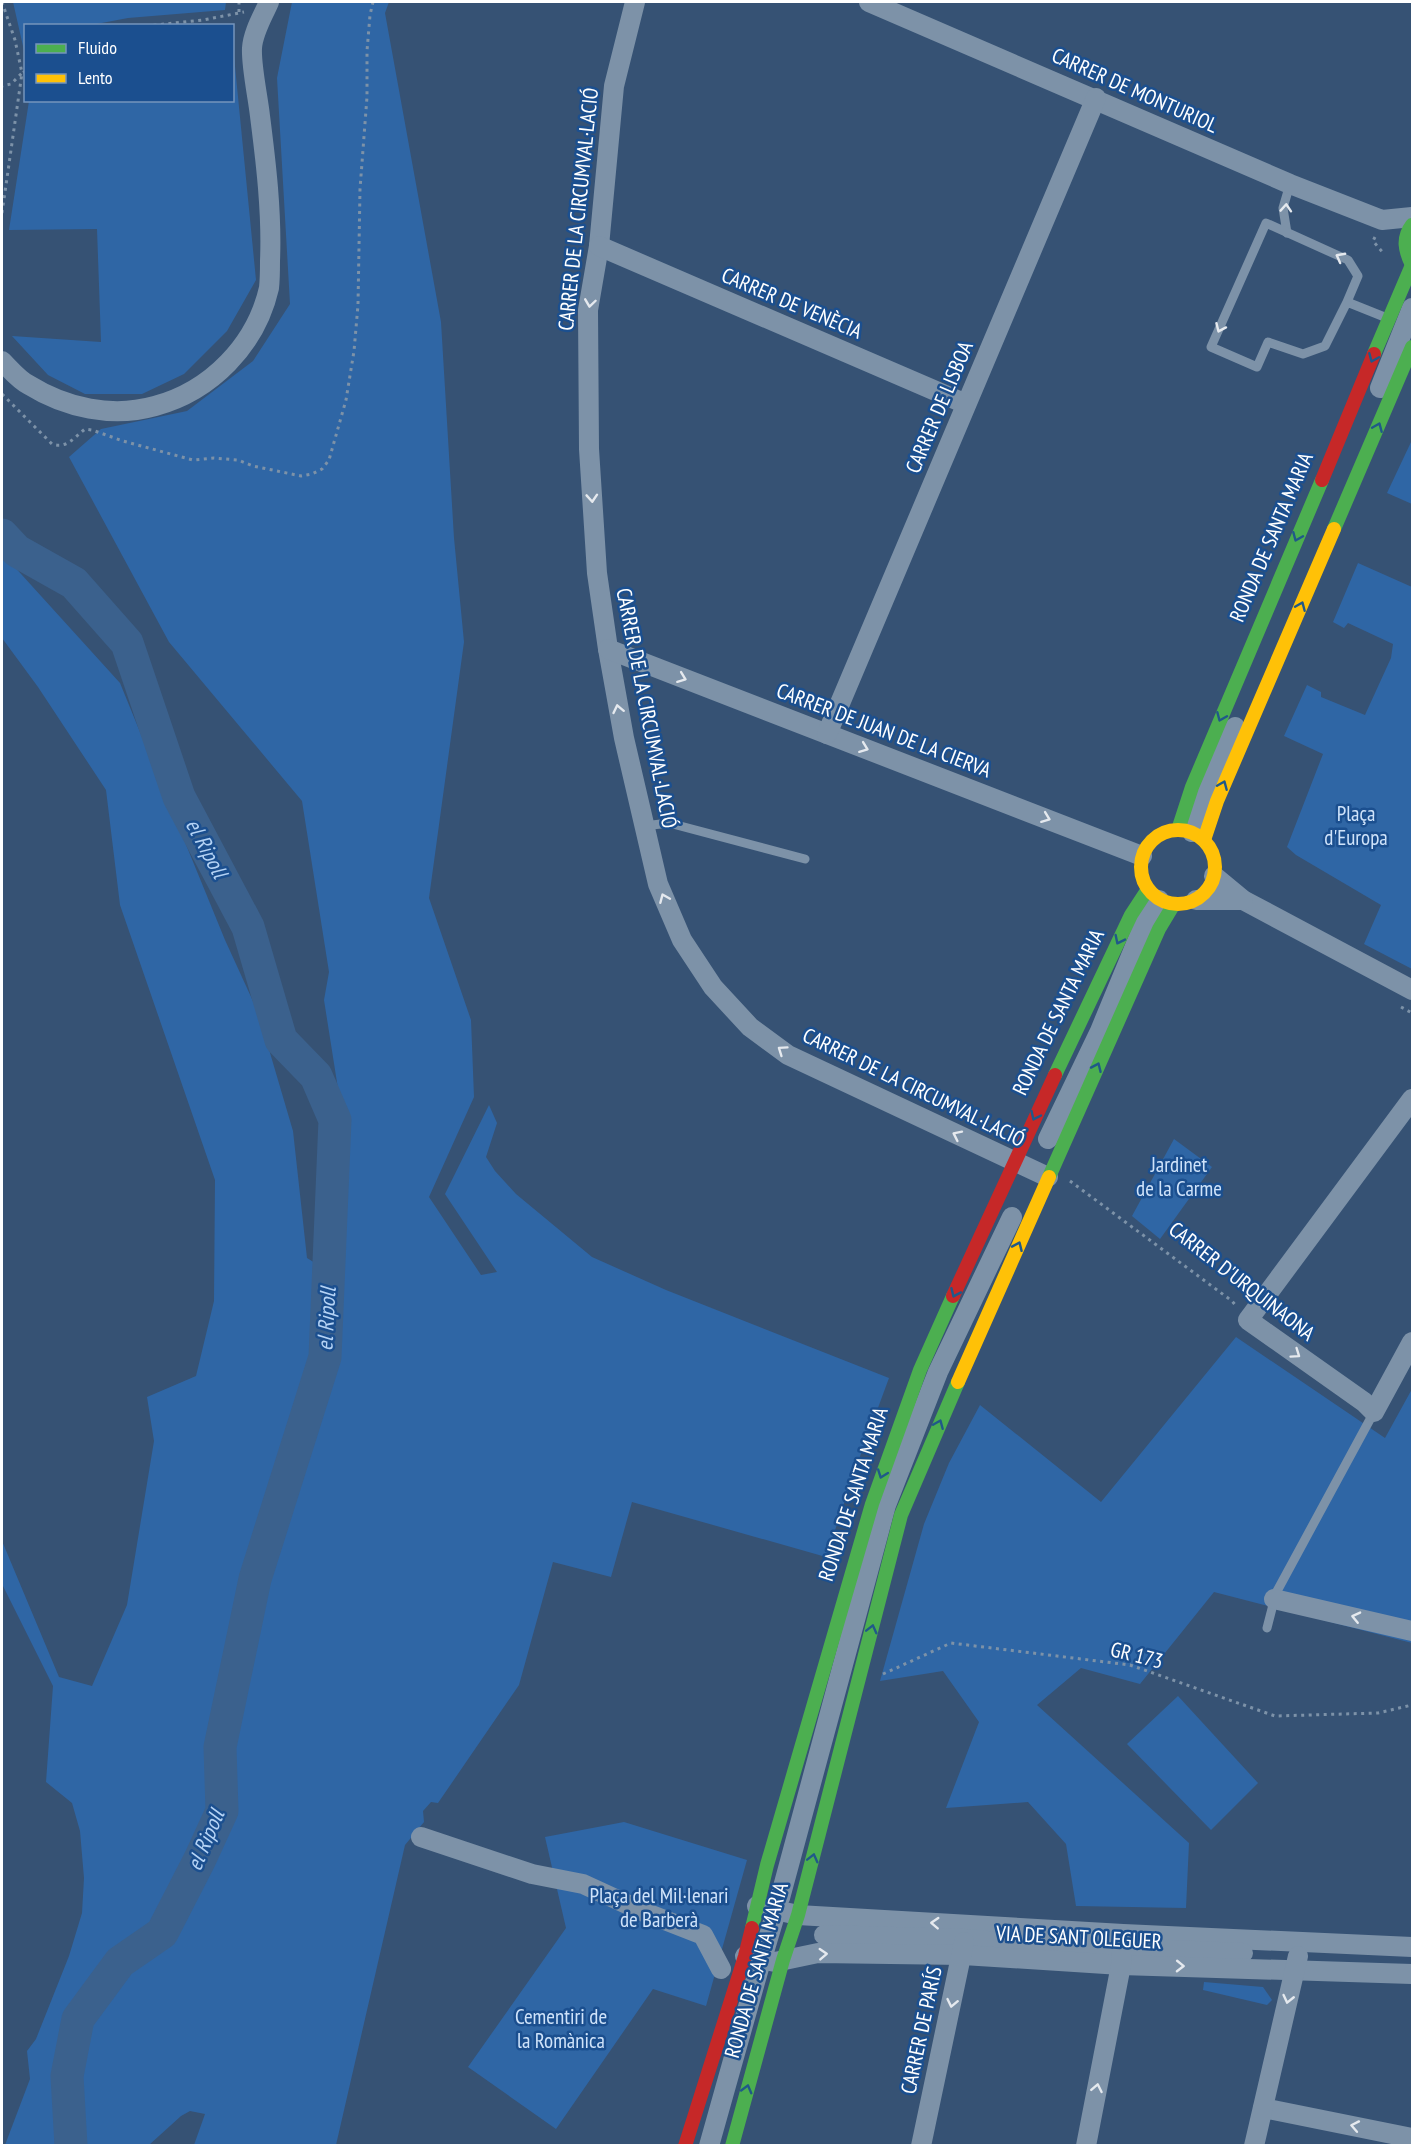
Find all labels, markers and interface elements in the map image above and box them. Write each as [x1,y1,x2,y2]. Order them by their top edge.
legend [24,24,234,102]
text: Fluido [78,36,117,59]
street label: CARRER DE MONTURIOL [1048,41,1222,139]
text: Lento [78,66,113,89]
street label: CARRER DE LA CIRCUMVAL·LACIÓ [552,86,604,332]
one-way arrow [1279,203,1292,212]
one-way arrow [1336,253,1346,264]
street label: CARRER DE VENÈCIA [718,261,866,345]
one-way arrow [584,299,596,308]
one-way arrow [1215,321,1227,332]
street label: CARRER DE LISBOA [899,337,979,477]
one-way arrow [1368,351,1380,362]
one-way arrow [1371,422,1383,433]
street label: RONDA DE SANTA MARIA [1223,448,1319,626]
one-way arrow [585,494,598,503]
one-way arrow [1292,531,1304,542]
street label: CARRER DE LA CIRCUMVAL·LACIÓ [610,586,684,830]
one-way arrow [1293,601,1305,612]
one-way arrow [676,671,687,683]
street label: CARRER DE JUAN DE LA CIERVA [773,677,995,783]
one-way arrow [612,704,625,714]
one-way arrow [1216,710,1228,721]
one-way arrow [858,741,869,753]
one-way arrow [1216,780,1228,791]
park label: Plaça d'Europa [1324,800,1388,851]
one-way arrow [1040,811,1051,823]
water label: el Ripoll [180,813,235,884]
one-way arrow [659,894,671,905]
street label: RONDA DE SANTA MARIA [1006,924,1110,1099]
one-way arrow [1115,933,1127,944]
street label: CARRER DE LA CIRCUMVAL·LACIÓ [798,1021,1030,1153]
one-way arrow [777,1046,788,1057]
one-way arrow [1090,1063,1102,1074]
one-way arrow [1031,1109,1043,1120]
one-way arrow [952,1131,963,1143]
park label: Jardinet de la Carme [1136,1151,1222,1202]
street label: CARRER D'URQUINAONA [1163,1215,1321,1347]
one-way arrow [1010,1241,1022,1252]
water label: el Ripoll [310,1285,342,1351]
one-way arrow [950,1287,962,1298]
one-way arrow [1289,1347,1300,1358]
street label: RONDA DE SANTA MARIA [812,1403,894,1584]
one-way arrow [932,1420,944,1431]
one-way arrow [877,1468,890,1479]
one-way arrow [1351,1612,1361,1625]
one-way arrow [864,1624,877,1634]
street label: GR 173 [1108,1635,1166,1675]
water label: el Ripoll [180,1804,231,1875]
one-way arrow [805,1854,818,1864]
street label: RONDA DE SANTA MARIA [718,1879,794,2061]
park label: Plaça del Mil·lenari de Barberà [590,1882,729,1933]
one-way arrow [930,1916,939,1929]
street label: VIA DE SANT OLEGUER [995,1919,1162,1955]
one-way arrow [818,1947,827,1960]
one-way arrow [1175,1960,1184,1973]
street label: CARRER DE PARÍS [894,1964,948,2096]
one-way arrow [1282,1994,1295,2004]
one-way arrow [946,1997,959,2007]
park label: Cementiri de la Romànica [515,2003,607,2054]
one-way arrow [1090,2083,1103,2093]
one-way arrow [740,2084,753,2094]
one-way arrow [1350,2120,1360,2133]

